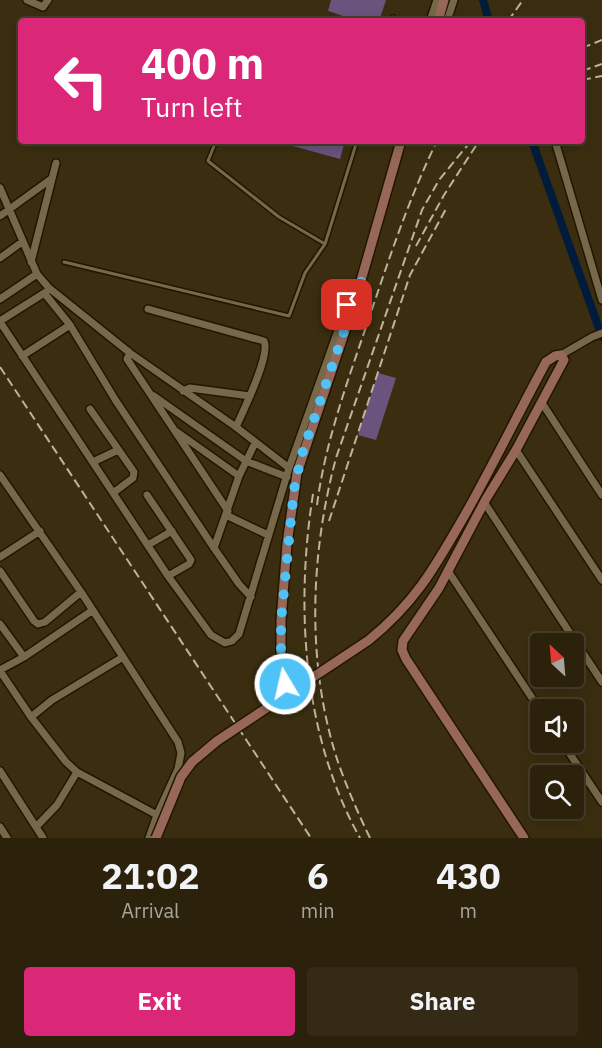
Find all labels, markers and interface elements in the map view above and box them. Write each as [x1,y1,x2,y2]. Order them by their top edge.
text: 400 m [141,36,264,91]
icon: left [42,42,120,120]
text: Turn left [141,89,242,124]
pin [321,279,372,330]
icon: arrive [330,288,363,321]
north arrow [530,633,584,687]
map controls [530,633,584,819]
position arrow [253,652,317,716]
button: sound [530,699,584,753]
button: search [530,765,584,819]
text: 21:02 [101,852,200,899]
text: 6 [307,852,329,899]
text: 430 [436,852,501,899]
text: Arrival [121,897,180,924]
text: min [301,897,335,924]
text: m [460,897,477,924]
button: Exit [24,967,295,1036]
button: Share [307,967,578,1036]

